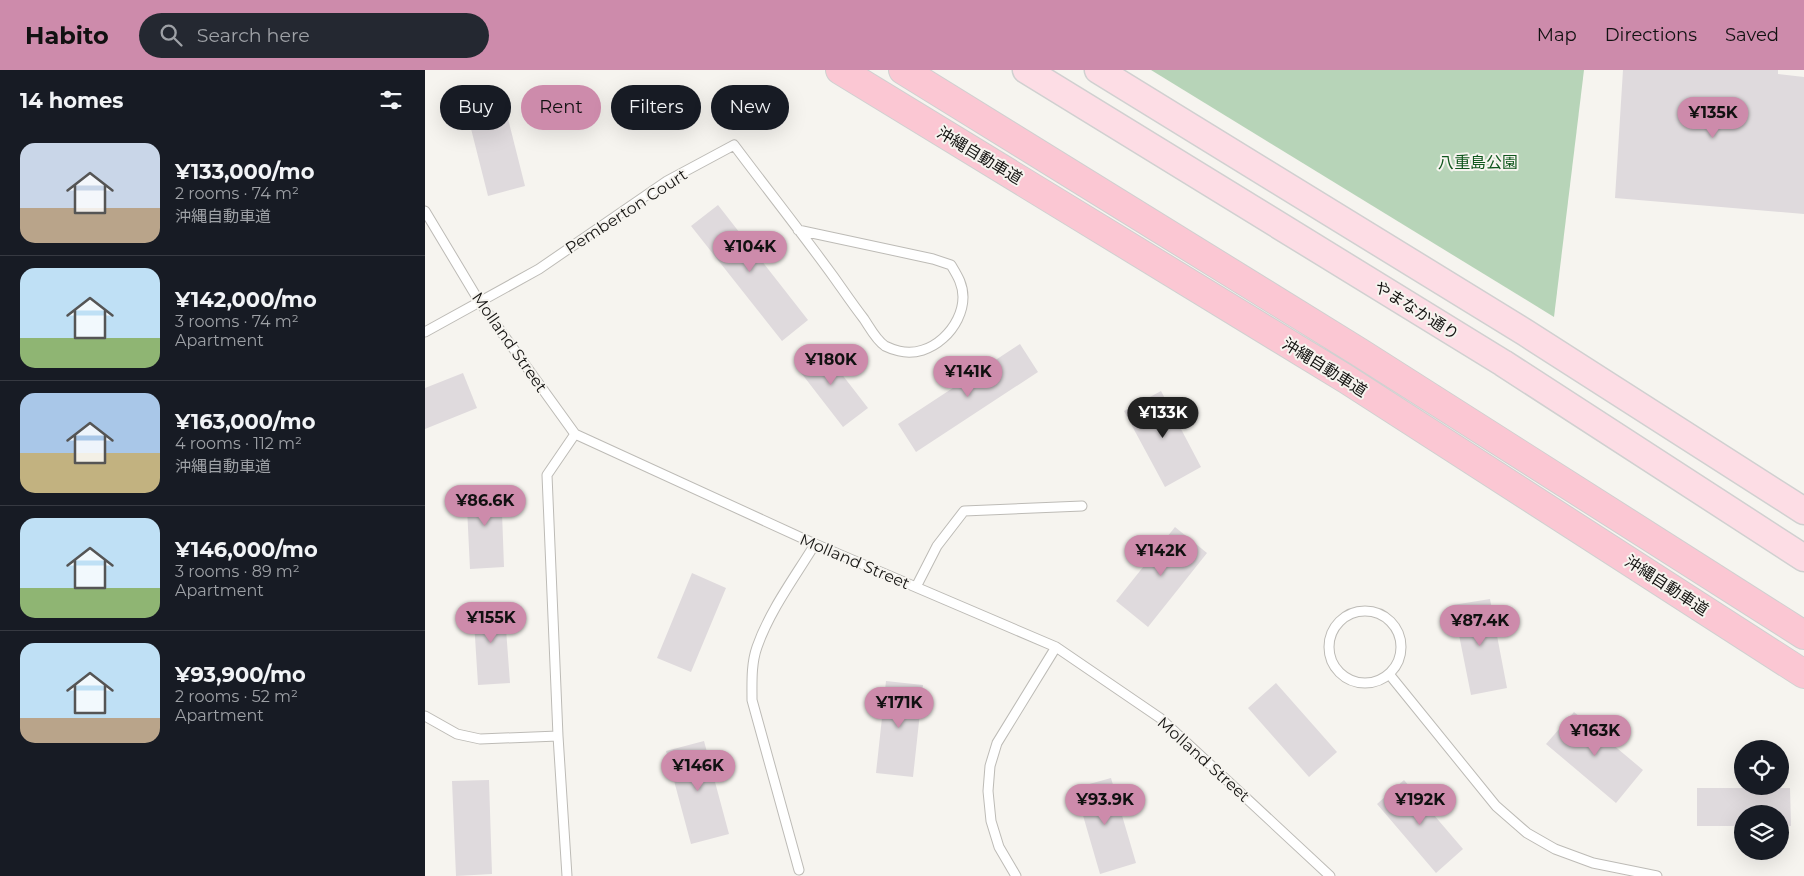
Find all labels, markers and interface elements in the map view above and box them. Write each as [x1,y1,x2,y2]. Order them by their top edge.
search box [139,13,489,58]
text: Habito [25,21,109,50]
icon: search [157,21,185,49]
text: Search here [197,24,310,47]
text: Map [1537,24,1577,46]
text: Directions [1605,24,1697,46]
text: Saved [1725,24,1779,46]
chip: Buy [440,85,511,130]
chip: Rent [521,85,601,130]
chip: Filters [611,85,701,130]
chip: New [711,85,789,130]
icon: filters [377,86,405,114]
text: 14 homes [20,88,124,113]
pin: ¥135K [1678,97,1748,139]
text: ¥135K [1688,103,1738,122]
street label: 沖縄自動車道 [934,123,1026,188]
park label: 八重島公園 [1438,153,1518,172]
text: ¥133,000/mo [175,159,314,184]
icon: home [60,163,120,223]
street label: Pemberton Court [562,165,691,258]
text: 2 rooms · 74 m² [175,184,299,203]
text: 沖縄自動車道 [175,207,271,226]
pin: ¥104K [715,230,785,273]
text: ¥104K [724,237,776,256]
street label: やまなか通り [1371,277,1462,344]
text: ¥142,000/mo [175,287,317,312]
icon: home [60,288,120,348]
street label: Molland Street [468,289,551,396]
text: 3 rooms · 74 m² [175,312,299,331]
text: Apartment [175,331,264,350]
street label: 沖縄自動車道 [1279,334,1370,401]
pin: ¥180K [796,344,866,386]
text: ¥180K [805,350,857,369]
pin: ¥141K [933,356,1003,398]
text: ¥141K [944,362,992,381]
pin: ¥133K [1128,396,1198,439]
text: ¥133K [1138,403,1188,422]
text: ¥163,000/mo [175,409,315,434]
icon: home [60,413,120,473]
text: 4 rooms · 112 m² [175,434,302,453]
text: 沖縄自動車道 [175,457,271,476]
pin: ¥86.6K [444,484,526,527]
text: ¥86.6K [456,491,514,510]
street label: Molland Street [797,530,913,593]
pin: ¥142K [1126,534,1196,577]
text: ¥146,000/mo [175,537,318,562]
icon: home [60,538,120,598]
text: ¥142K [1136,541,1186,560]
street label: 沖縄自動車道 [1621,551,1712,620]
text: 3 rooms · 89 m² [175,562,300,581]
text: Apartment [175,581,264,600]
pin: ¥155K [456,602,526,644]
pin: ¥87.4K [1439,604,1521,647]
text: ¥155K [466,608,516,627]
text: ¥87.4K [1451,611,1509,630]
text: ¥93,900/mo [175,662,306,687]
icon: home [60,663,120,723]
pin: ¥171K [864,686,934,729]
text: 2 rooms · 52 m² [175,687,298,706]
text: ¥171K [876,693,922,712]
text: Apartment [175,706,264,725]
street label: Molland Street [1154,713,1254,806]
pin: ¥163K [1560,714,1630,757]
text: ¥163K [1570,721,1620,740]
map controls [1734,740,1789,860]
button: locate [1734,740,1789,795]
pin: ¥146K [663,750,733,792]
text: ¥146K [672,756,724,775]
pin: ¥93.9K [1064,784,1146,826]
pin: ¥192K [1385,784,1455,826]
text: ¥93.9K [1076,790,1134,809]
text: ¥192K [1395,790,1445,809]
button: layers [1734,805,1789,860]

